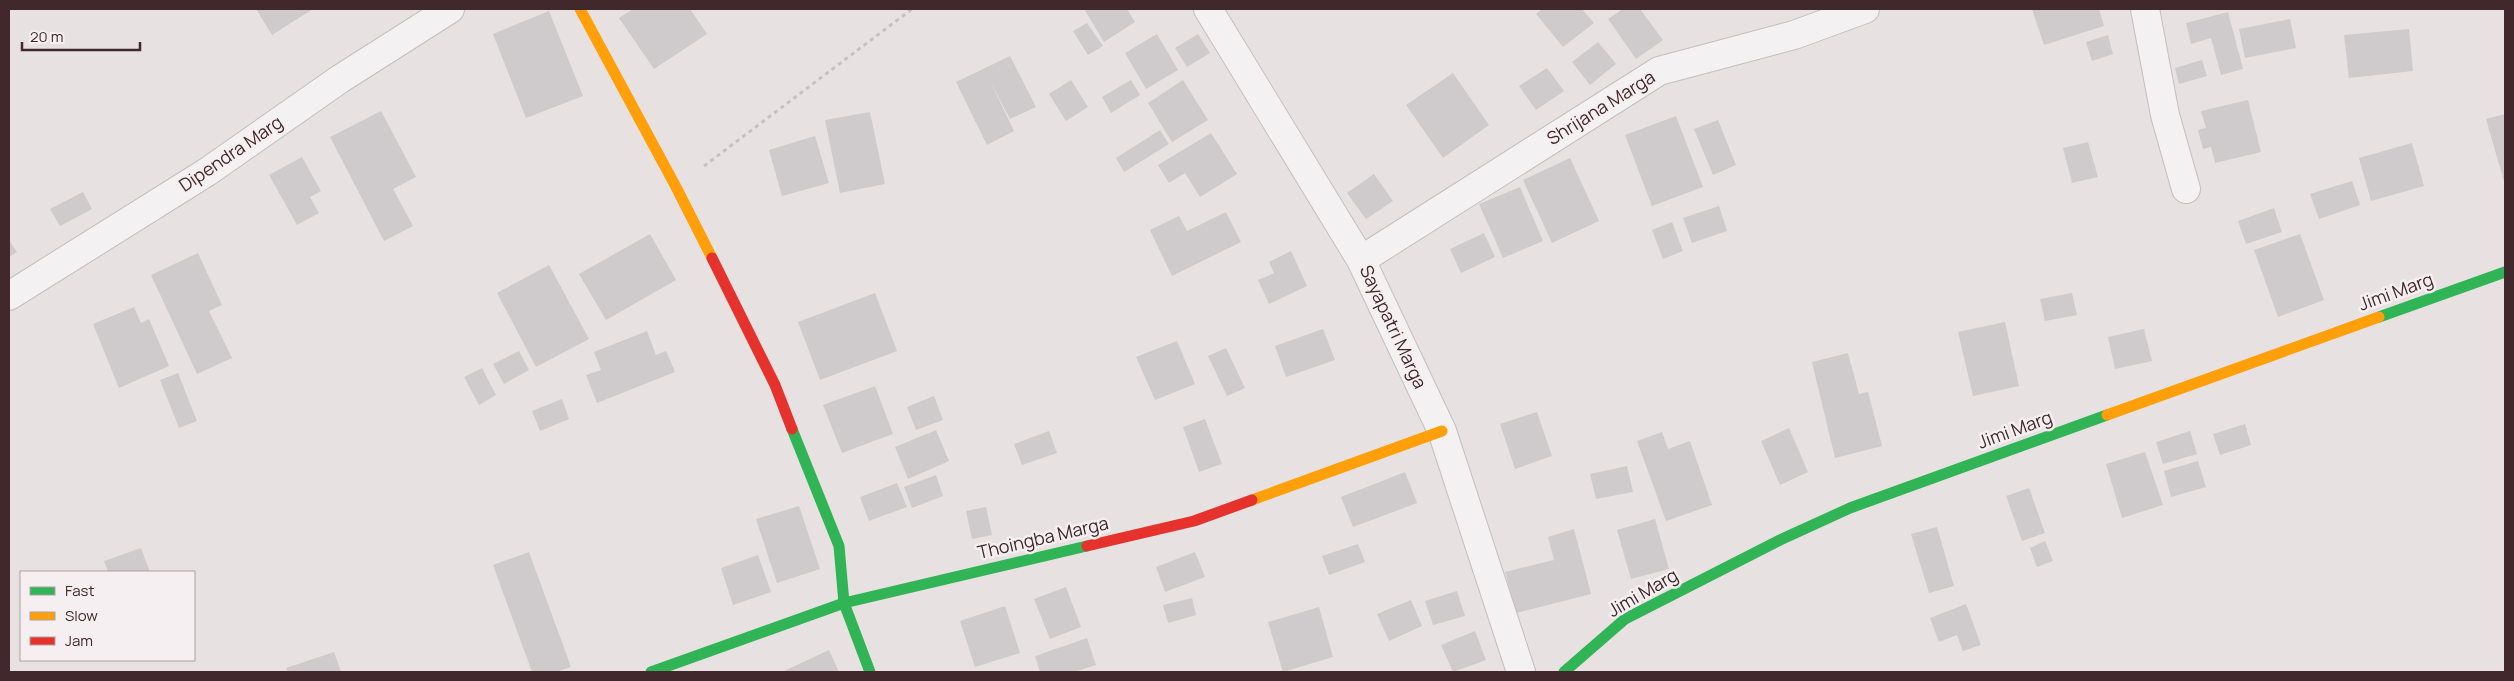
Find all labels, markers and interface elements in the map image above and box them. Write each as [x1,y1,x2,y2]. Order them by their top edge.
scale bar [22,20,140,52]
text: 20 m [30,26,63,47]
street label: Shrijana Marga [1542,64,1659,150]
street label: Dipendra Marg [174,110,287,197]
street label: Sayapatri Marga [1355,261,1433,392]
street label: Jimi Marg [2355,267,2436,316]
street label: Jimi Marg [1974,405,2055,454]
street label: Thoingba Marga [975,510,1111,564]
street label: Jimi Marg [1603,562,1682,622]
legend [20,571,195,661]
text: Fast [65,580,94,601]
text: Slow [65,605,98,626]
text: Jam [65,630,93,651]

